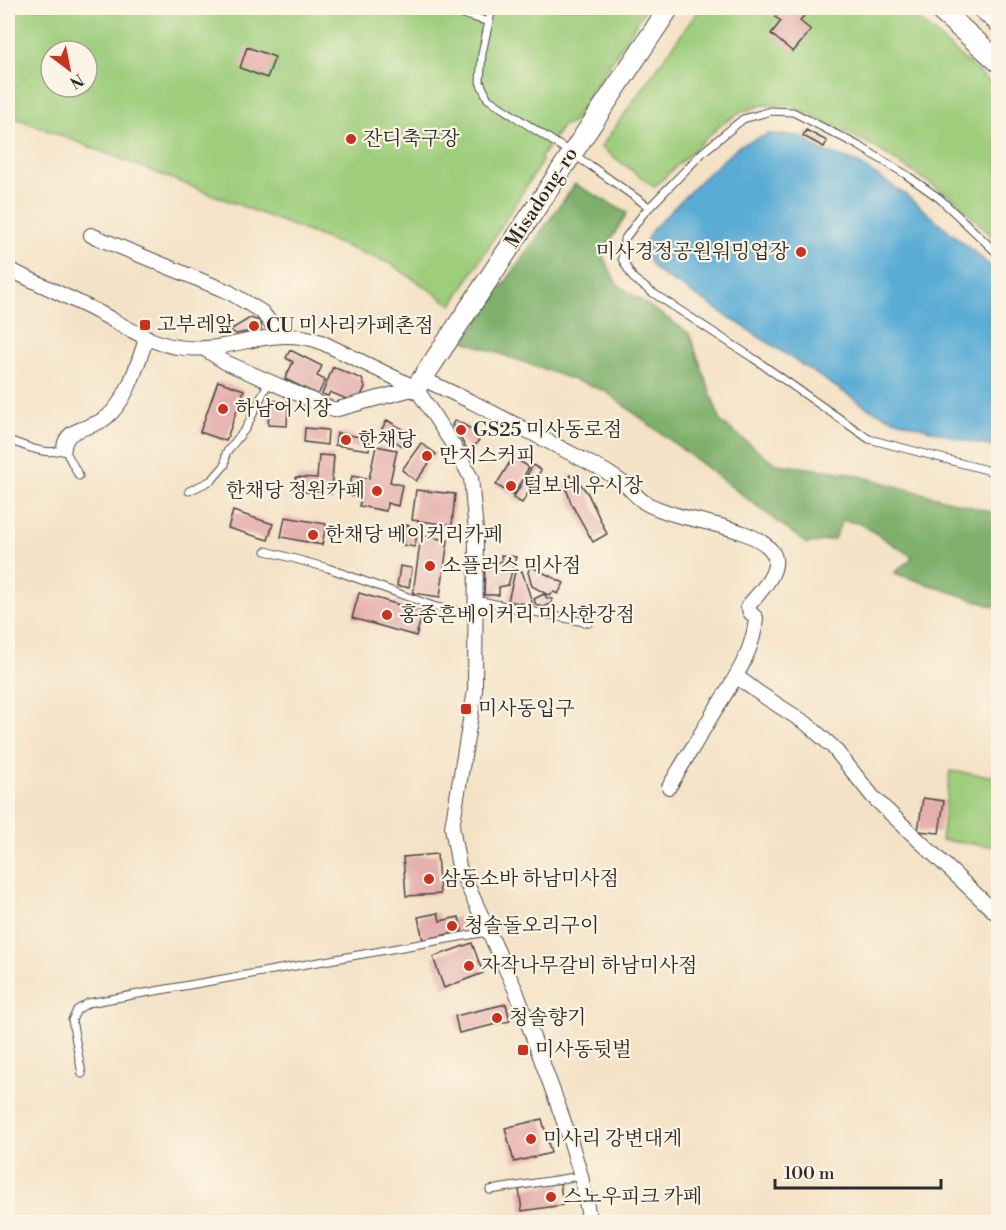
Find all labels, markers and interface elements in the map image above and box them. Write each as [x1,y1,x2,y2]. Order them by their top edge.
north arrow [39,39,99,99]
text: N [65,69,87,93]
place label: 잔디축구장 [363,127,460,152]
marker: 잔디축구장 [344,132,358,146]
street label: Misadong-ro [500,143,584,253]
place label: 미사경정공원워밍업장 [596,240,790,265]
marker: 미사경정공원워밍업장 [794,245,808,259]
place label: 고부레앞 [157,313,235,338]
place label: CU 미사리카페촌점 [266,314,434,339]
marker: 고부레앞 [138,318,152,332]
marker: CU 미사리카페촌점 [247,319,261,333]
place label: 하남어시장 [235,397,332,422]
marker: 하남어시장 [216,402,230,416]
place label: GS25 미사동로점 [473,418,622,443]
marker: GS25 미사동로점 [454,423,468,437]
place label: 한채당 [358,428,417,453]
marker: 한채당 [339,433,353,447]
place label: 만지스커피 [439,444,536,469]
marker: 만지스커피 [420,449,434,463]
place label: 털보네 우시장 [523,474,644,499]
place label: 한채당 정원카페 [226,479,365,504]
marker: 털보네 우시장 [504,479,518,493]
marker: 한채당 정원카페 [370,484,384,498]
place label: 한채당 베이커리카페 [325,523,503,548]
marker: 한채당 베이커리카페 [306,528,320,542]
place label: 소플러스 미사점 [442,554,581,579]
marker: 소플러스 미사점 [423,559,437,573]
place label: 홍종흔베이커리 미사한강점 [399,603,635,628]
marker: 홍종흔베이커리 미사한강점 [380,608,394,622]
place label: 미사동입구 [478,697,575,722]
marker: 미사동입구 [459,702,473,716]
place label: 삼동소바 하남미사점 [441,867,619,892]
marker: 삼동소바 하남미사점 [422,872,436,886]
place label: 청솔돌오리구이 [464,914,599,939]
marker: 청솔돌오리구이 [445,919,459,933]
place label: 자작나무갈비 하남미사점 [481,954,698,979]
marker: 자작나무갈비 하남미사점 [462,959,476,973]
place label: 청솔향기 [509,1006,586,1031]
marker: 청솔향기 [490,1011,504,1025]
place label: 미사동뒷벌 [535,1038,632,1063]
marker: 미사동뒷벌 [516,1043,530,1057]
place label: 미사리 강변대게 [543,1127,682,1152]
marker: 미사리 강변대게 [524,1132,538,1146]
scale bar [775,1152,942,1190]
text: 100 m [784,1162,835,1185]
place label: 스노우피크 카페 [563,1185,702,1210]
marker: 스노우피크 카페 [544,1190,558,1204]

